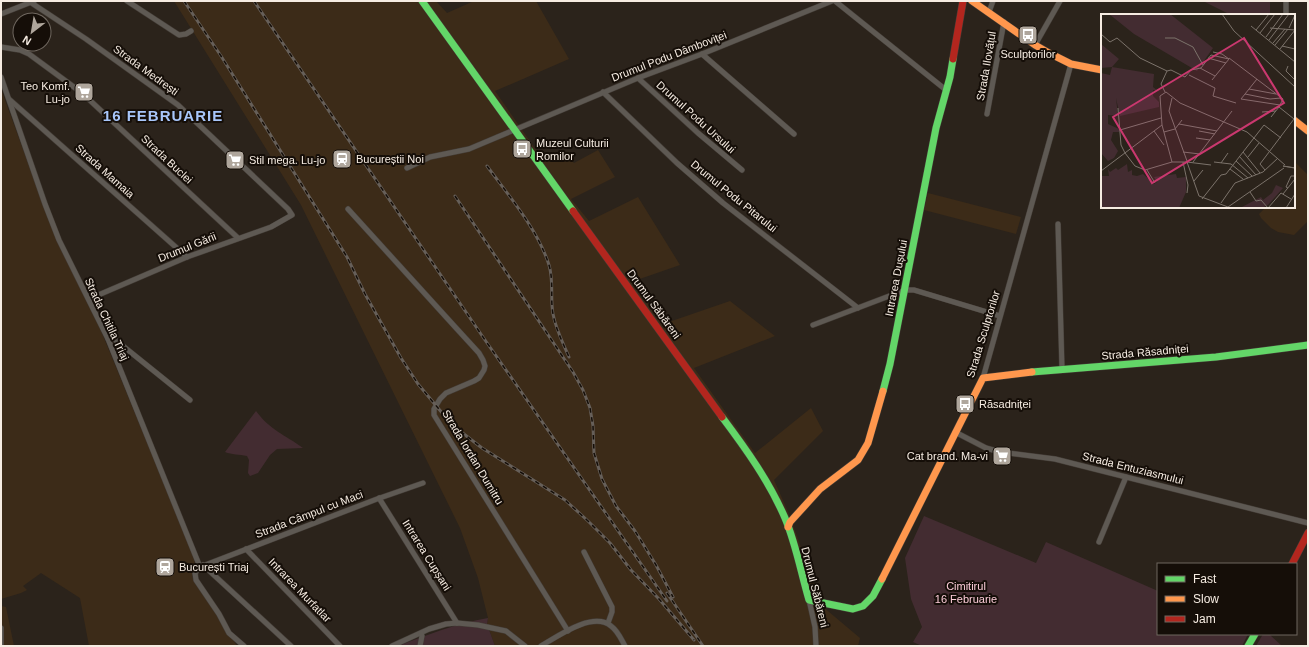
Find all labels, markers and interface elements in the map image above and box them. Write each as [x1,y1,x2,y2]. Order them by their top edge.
north arrow [12,12,52,52]
inset map [1101,14,1295,208]
bus stop icon: Sculptorilor [1017,24,1039,46]
street label: Drumul Podu Dâmboviței [610,28,728,84]
street label: Strada Ilovățul [974,30,998,102]
text: N [20,33,33,48]
street label: Strada Medrești [111,42,181,98]
place label: Sculptorilor [1000,48,1056,60]
street label: Drumul Podu Ursului [654,79,738,155]
place label: Teo Komf. Lu-jo [20,80,70,105]
supermarket icon: Teo Komf. Lu-jo [73,81,95,103]
district label: 16 FEBRUARIE [103,107,223,124]
street label: Strada Buclei [139,132,195,186]
place label: Muzeul Culturii Romilor [536,137,609,162]
bus stop icon: Muzeul Culturii Romilor [511,138,533,160]
street label: Strada Mamaia [73,142,137,201]
station icon: Bucureștii Noi [331,148,353,170]
supermarket icon: Stil mega. Lu-jo [224,149,246,171]
place label: Bucureștii Noi [356,153,424,165]
place label: Stil mega. Lu-jo [249,154,325,166]
street label: Drumul Podu Pitarului [689,158,779,234]
street label: Drumul Gării [156,230,218,264]
street label: Intrarea Dușului [883,239,909,317]
street label: Drumul Săbăreni [625,267,683,341]
street label: Strada Chitila Triaj [83,276,131,362]
street label: Strada Sculptorilor [964,289,1002,379]
street label: Strada Răsadniței [1101,342,1189,362]
bus stop icon: Răsadniței [954,393,976,415]
place label: Răsadniței [979,398,1031,410]
street label: Strada Iordan Dumitru [440,408,506,506]
supermarket icon: Cat brand. Ma-vi [991,445,1013,467]
place label: Cat brand. Ma-vi [907,450,988,462]
street label: Strada Entuziasmului [1081,450,1185,486]
street label: Strada Câmpul cu Maci [253,488,365,540]
street label: Intrarea Cupșani [400,517,454,593]
street label: Drumul Săbăreni [799,546,831,628]
street label: Intrarea Murfatlar [266,555,334,625]
station icon: București Triaj [154,556,176,578]
place label: București Triaj [179,561,249,573]
legend [1157,563,1297,635]
text: Fast [1193,572,1217,586]
park label: Cimitirul 16 Februarie [935,580,997,605]
text: Slow [1193,592,1219,606]
text: Jam [1193,612,1216,626]

